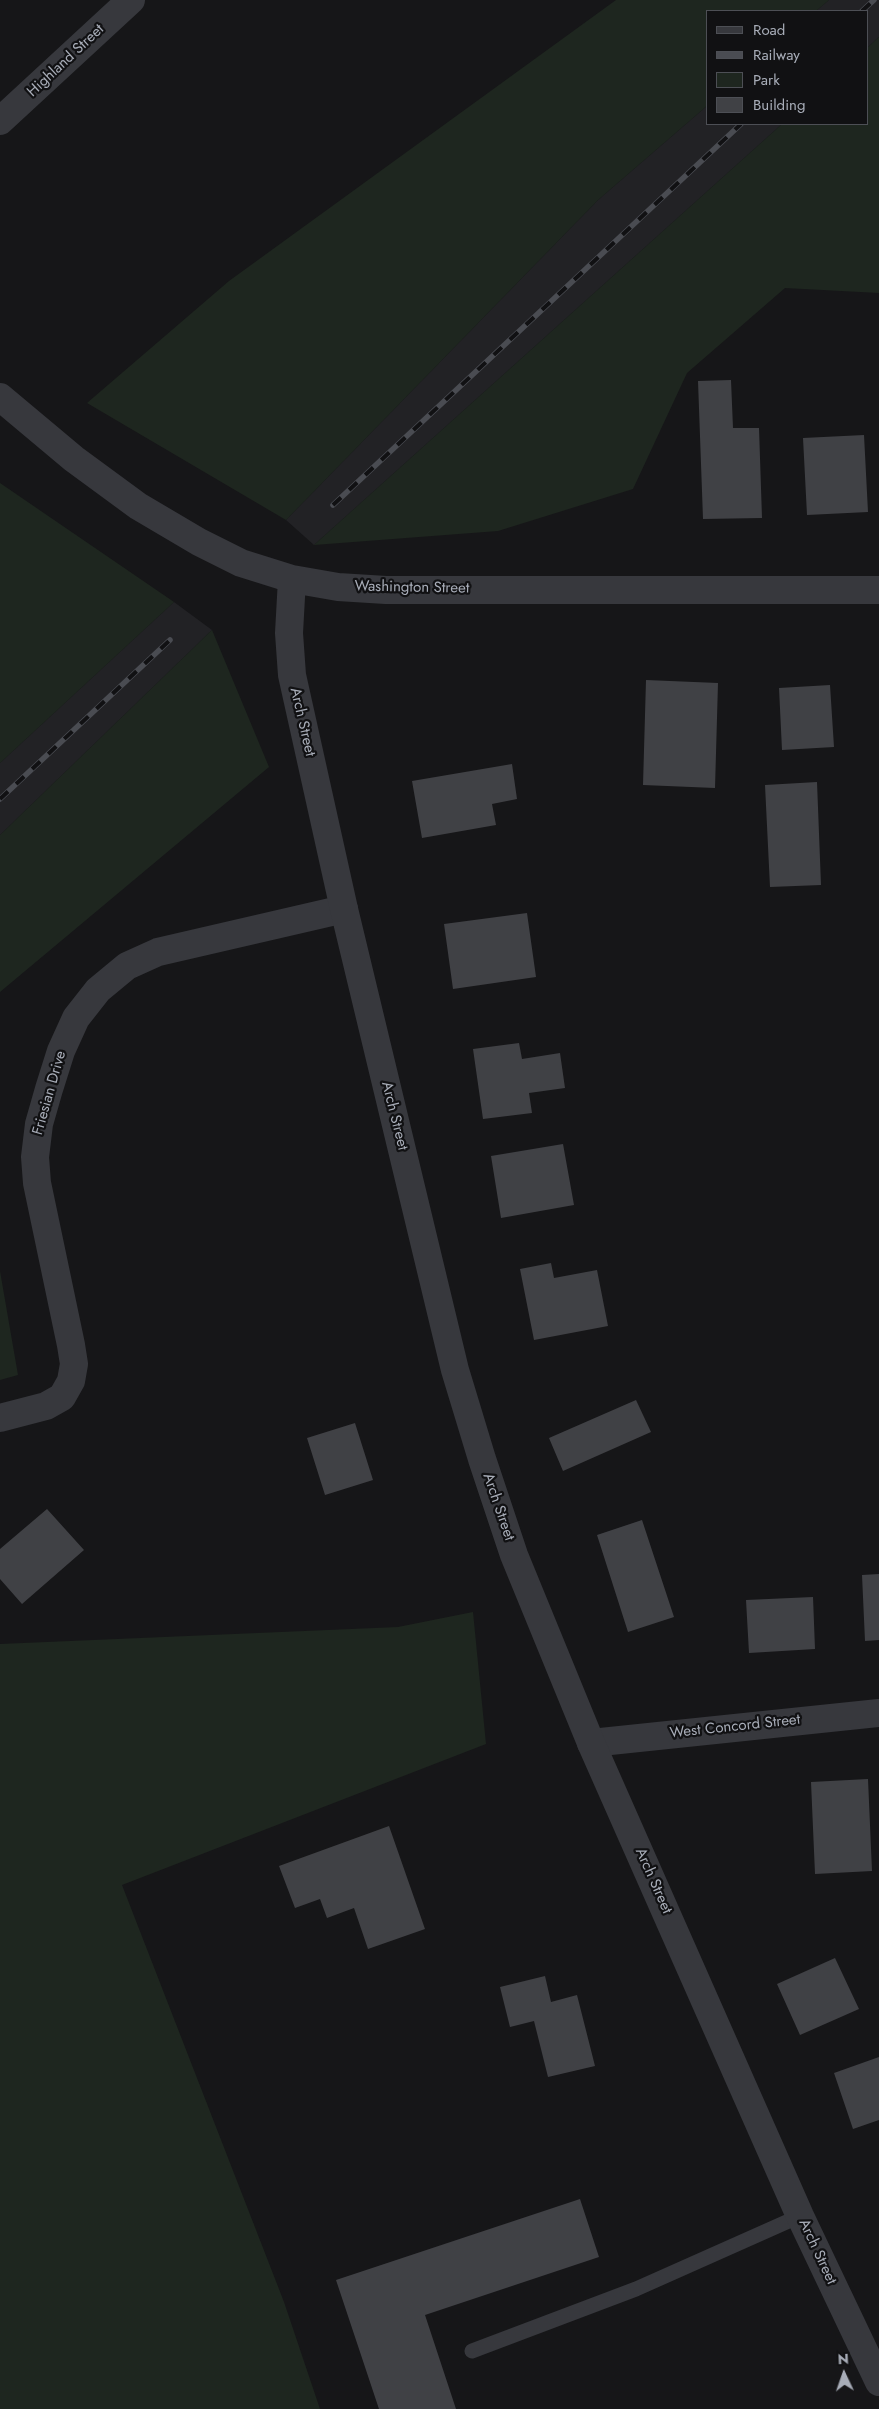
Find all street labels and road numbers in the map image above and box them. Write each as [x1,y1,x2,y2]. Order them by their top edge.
street label: Highland Street [24,21,108,101]
street label: Washington Street [354,578,470,598]
street label: Arch Street [285,686,319,758]
street label: Friesian Drive [29,1049,71,1137]
street label: Arch Street [377,1080,411,1152]
street label: Arch Street [478,1471,518,1543]
street label: West Concord Street [669,1711,801,1743]
street label: Arch Street [631,1845,675,1917]
street label: Arch Street [794,2216,840,2288]

